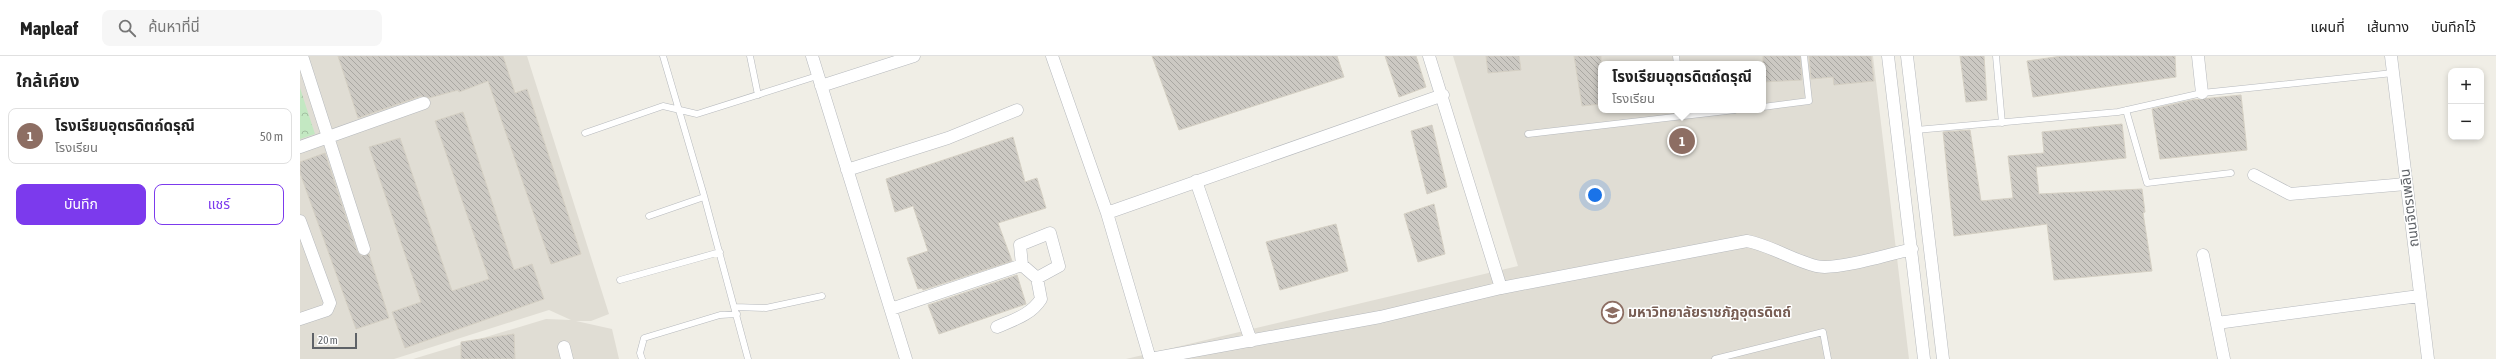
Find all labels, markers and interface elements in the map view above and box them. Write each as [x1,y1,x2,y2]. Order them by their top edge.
search box [102,10,382,46]
text: Mapleaf [20,17,78,39]
icon: search [116,17,138,39]
text: ค้นหาที่นี่ [148,18,200,35]
text: แผนที่ [2311,19,2345,35]
text: เส้นทาง [2367,19,2409,35]
text: บันทึกไว้ [2431,19,2476,35]
popup [1598,61,1766,113]
text: โรงเรียนอุตรดิตถ์ดรุณี [1612,68,1752,85]
map controls [2448,68,2484,140]
button: + [2448,68,2484,104]
text: ใกล้เคียง [16,71,79,91]
text: โรงเรียน [1612,91,1655,106]
button: − [2448,104,2484,140]
text: โรงเรียนอุตรดิตถ์ดรุณี [55,117,195,134]
pin: 1 [1669,126,1695,156]
text: 1 [27,129,33,144]
text: 50 m [260,129,283,144]
text: โรงเรียน [55,140,98,155]
street label: ถนนจิตรเพลิน [2396,168,2422,248]
button: บันทึก [16,184,146,225]
button: แชร์ [154,184,284,225]
your location [1585,185,1605,205]
school or university icon: มหาวิทยาลัยราชภัฏอุตรดิตถ์ [1600,299,1626,325]
place label: มหาวิทยาลัยราชภัฏอุตรดิตถ์ [1628,304,1791,321]
scale bar [312,331,357,350]
text: 20 m [318,334,338,346]

